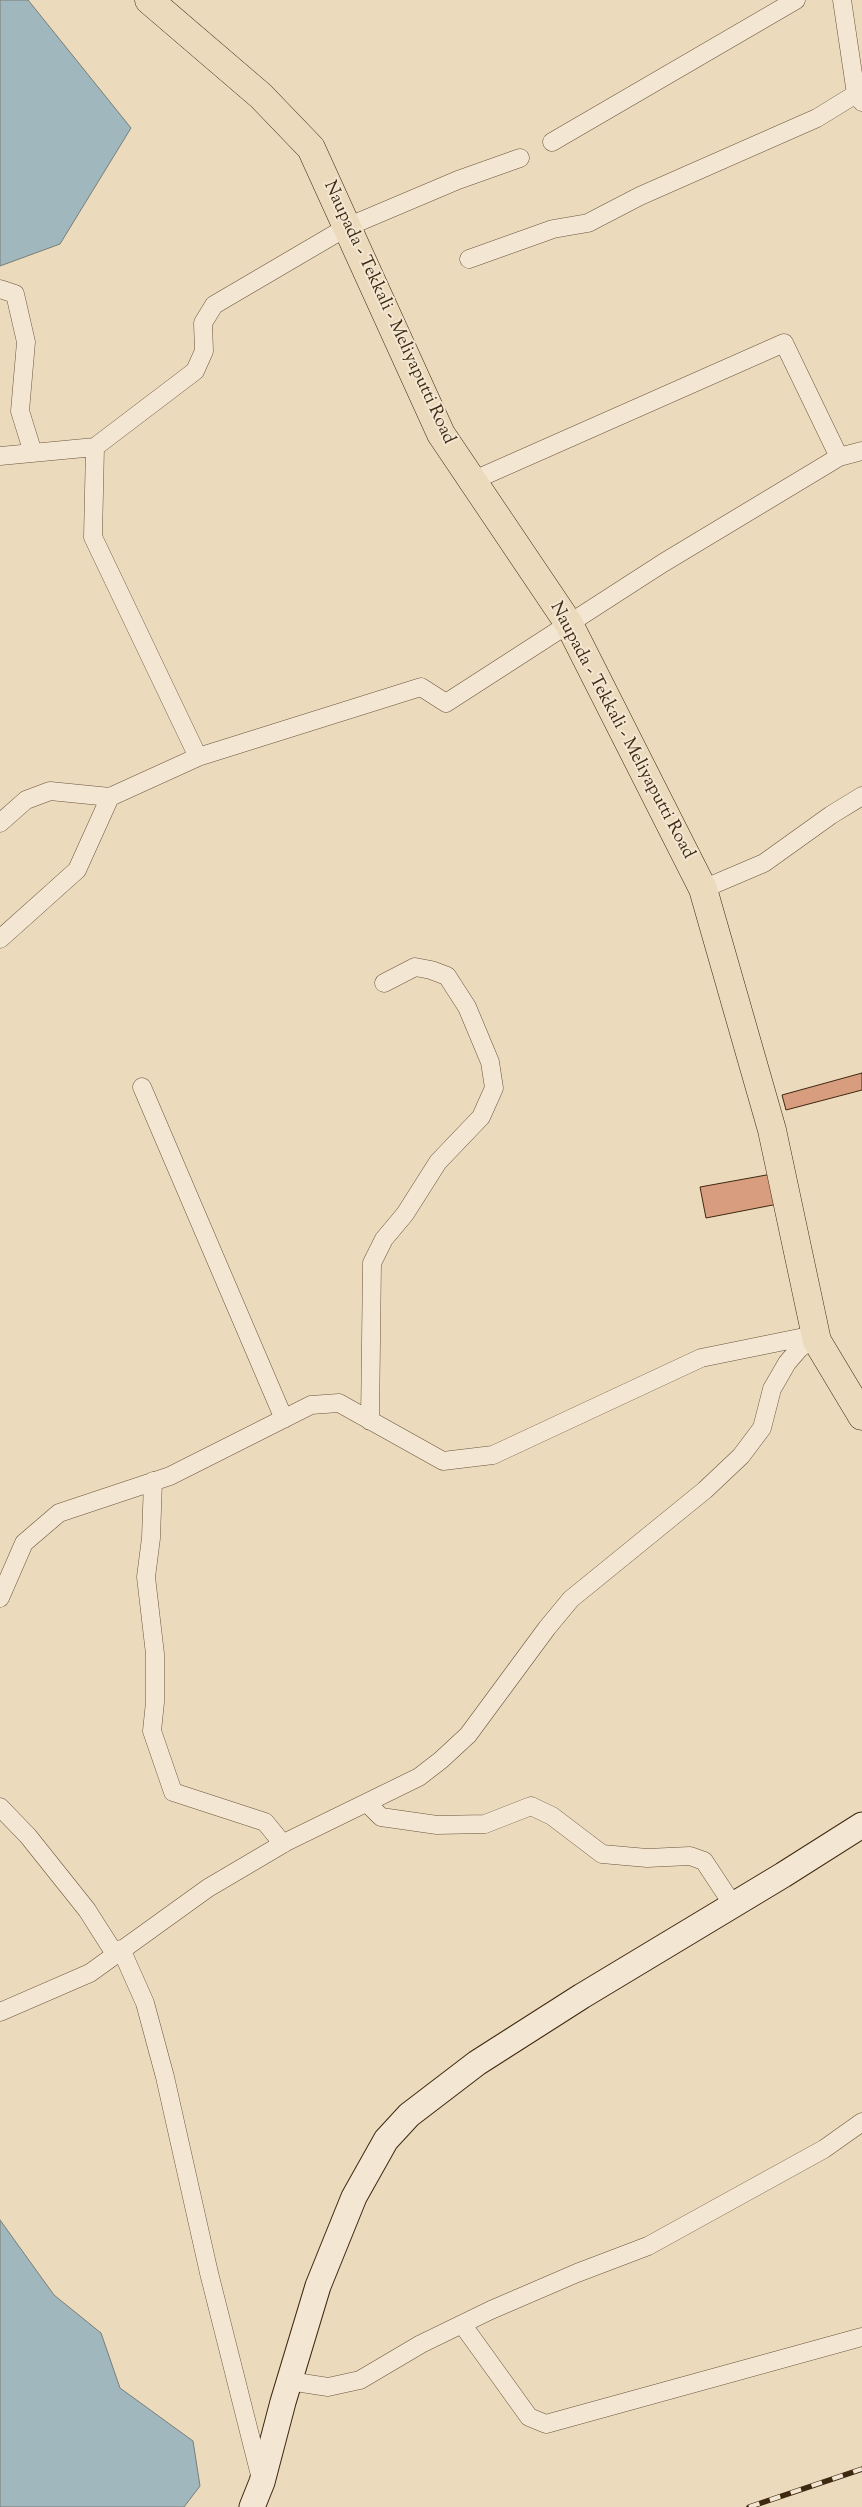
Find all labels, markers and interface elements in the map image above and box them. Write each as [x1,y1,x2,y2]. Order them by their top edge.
street label: Naupada - Tekkali - Meliyaputti Road [317,178,459,448]
street label: Naupada - Tekkali - Meliyaputti Road [544,599,698,863]

